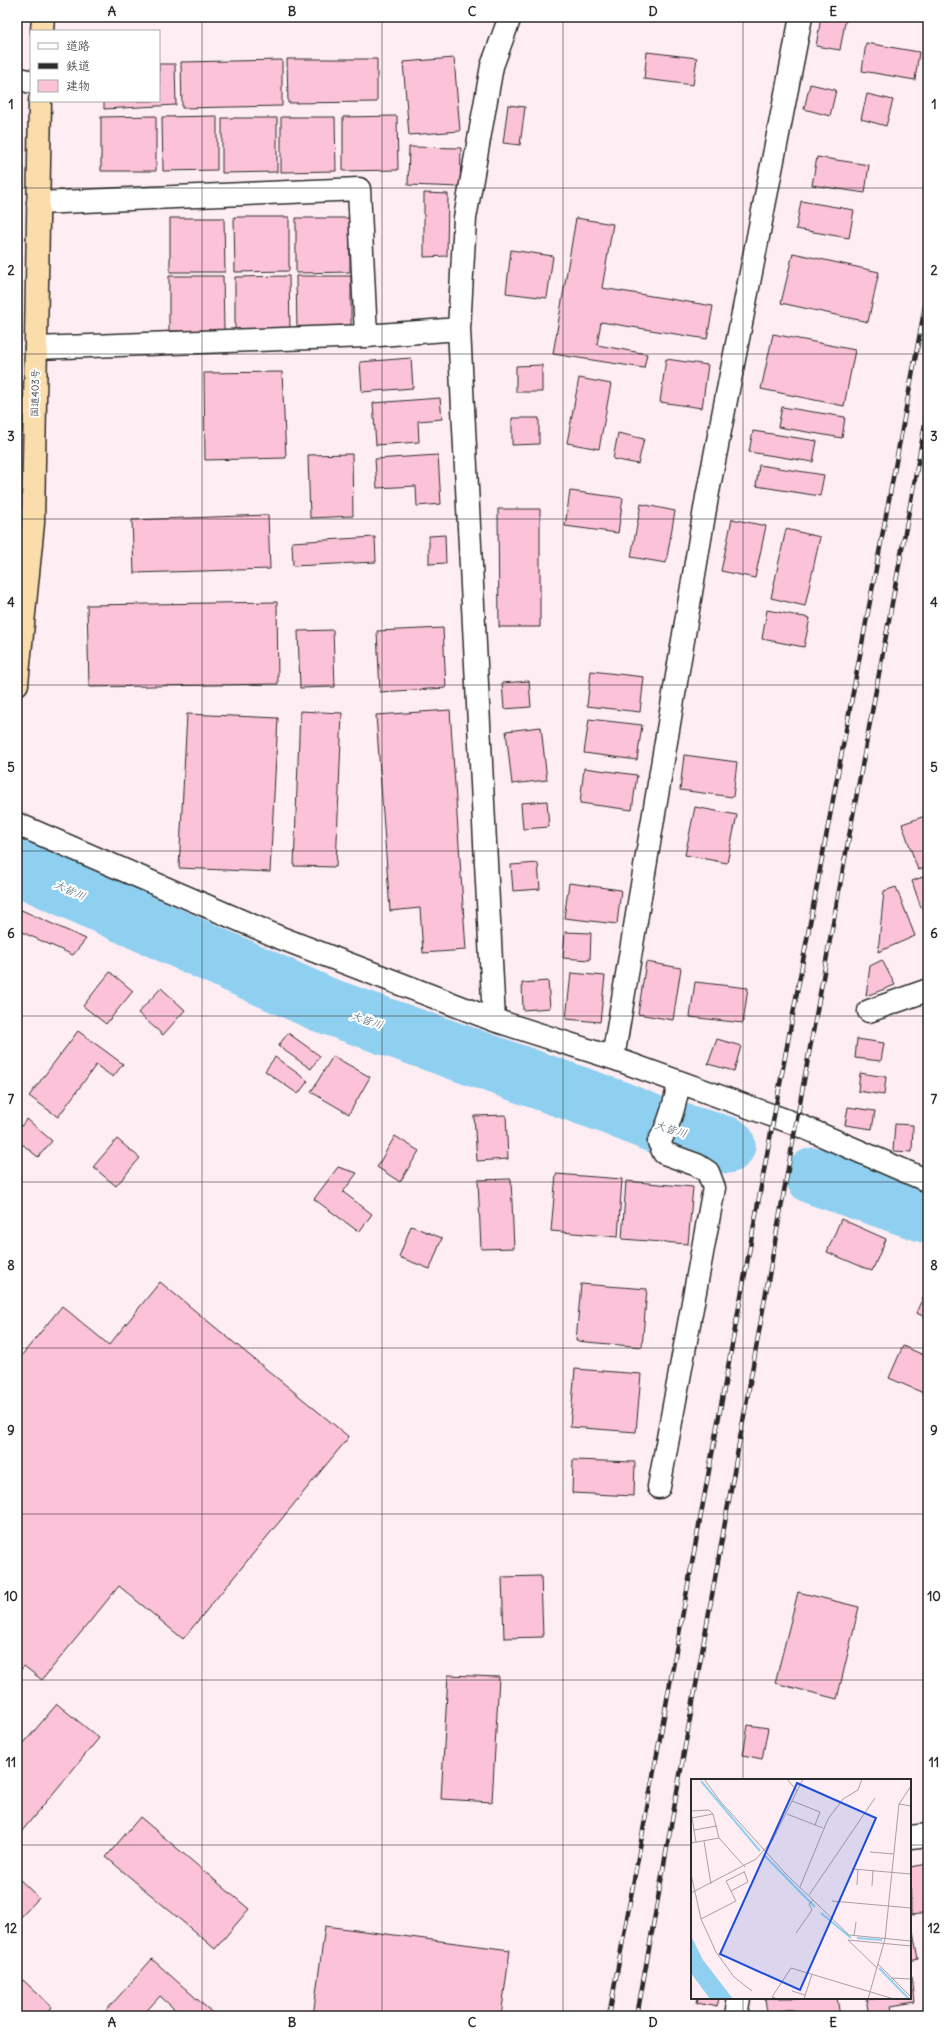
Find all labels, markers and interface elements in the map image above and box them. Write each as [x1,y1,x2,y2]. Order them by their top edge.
text: A [108,3,117,20]
text: B [288,3,297,20]
text: C [468,3,477,20]
text: D [648,3,658,20]
text: E [829,3,837,20]
legend [30,30,160,102]
text: 道路 [66,38,90,53]
text: 鉄道 [66,58,90,73]
text: 建物 [66,78,90,93]
text: 1 [8,96,14,113]
text: 1 [931,96,937,113]
text: 2 [7,262,15,279]
text: 2 [930,262,938,279]
street label: 国道403号 [28,369,42,417]
text: 3 [7,428,15,445]
text: 3 [930,428,938,445]
text: 4 [7,594,15,611]
text: 4 [930,594,938,611]
text: 5 [7,759,15,776]
text: 5 [930,759,938,776]
water label: 大皆川 [52,877,88,903]
text: 6 [7,925,15,942]
text: 6 [930,925,938,942]
water label: 大皆川 [349,1008,385,1032]
text: 7 [8,1091,15,1108]
text: 7 [931,1091,938,1108]
water label: 大皆川 [653,1117,689,1141]
text: 8 [7,1257,15,1274]
text: 8 [930,1257,938,1274]
text: 9 [7,1422,15,1439]
text: 9 [930,1422,938,1439]
text: 10 [4,1588,18,1605]
text: 10 [927,1588,941,1605]
text: 11 [6,1754,16,1771]
text: 11 [929,1754,939,1771]
inset map [691,1779,911,1999]
text: 12 [5,1920,17,1937]
text: 12 [928,1920,940,1937]
text: A [108,2014,117,2031]
text: B [288,2014,297,2031]
text: C [468,2014,477,2031]
text: D [648,2014,658,2031]
text: E [829,2014,837,2031]

